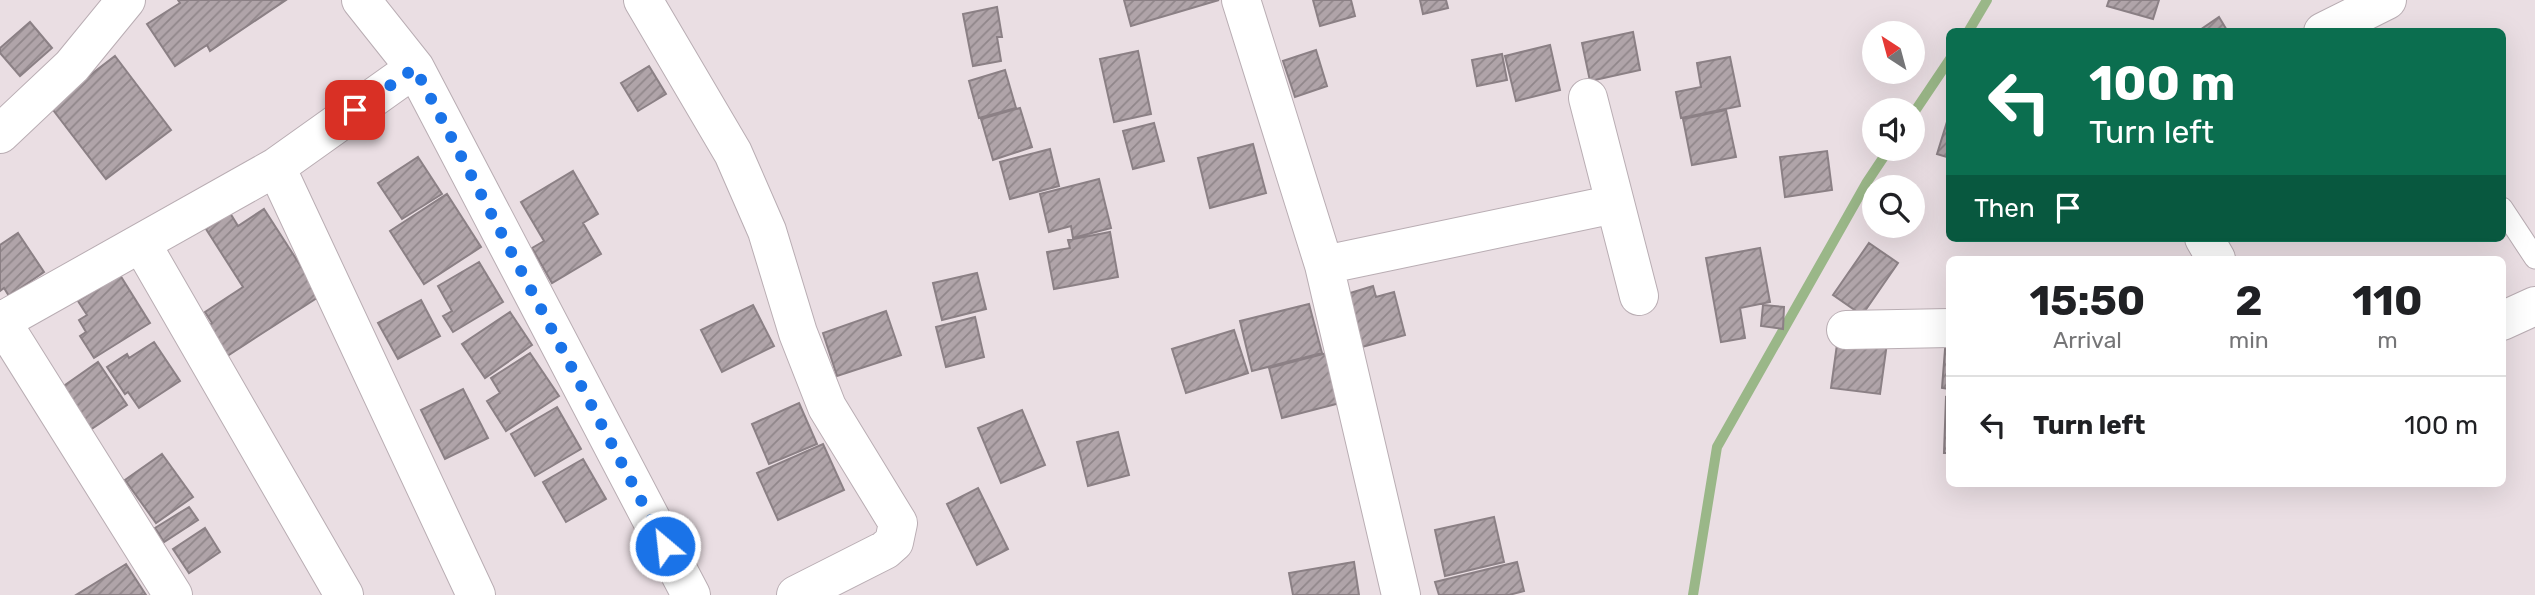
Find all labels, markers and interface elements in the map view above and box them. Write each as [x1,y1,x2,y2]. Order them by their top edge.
north arrow [1862,21,1925,84]
map controls [1862,21,1925,238]
text: 100 m [2089,54,2235,112]
icon: left [1974,56,2065,147]
pin [325,80,385,140]
icon: arrive [336,91,374,129]
button: sound [1862,98,1925,161]
text: Turn left [2089,113,2214,151]
button: search [1862,175,1925,238]
icon: arrive [2049,189,2087,227]
text: Then [1974,193,2035,224]
text: 15:50 [2029,276,2145,326]
text: 2 [2235,276,2262,326]
text: 110 [2352,276,2423,326]
text: Arrival [2053,326,2122,354]
text: min [2229,326,2269,354]
text: m [2377,326,2398,354]
icon: left [1974,406,2012,444]
text: Turn left [2033,410,2145,441]
text: 100 m [2404,410,2478,441]
position arrow [628,509,702,583]

